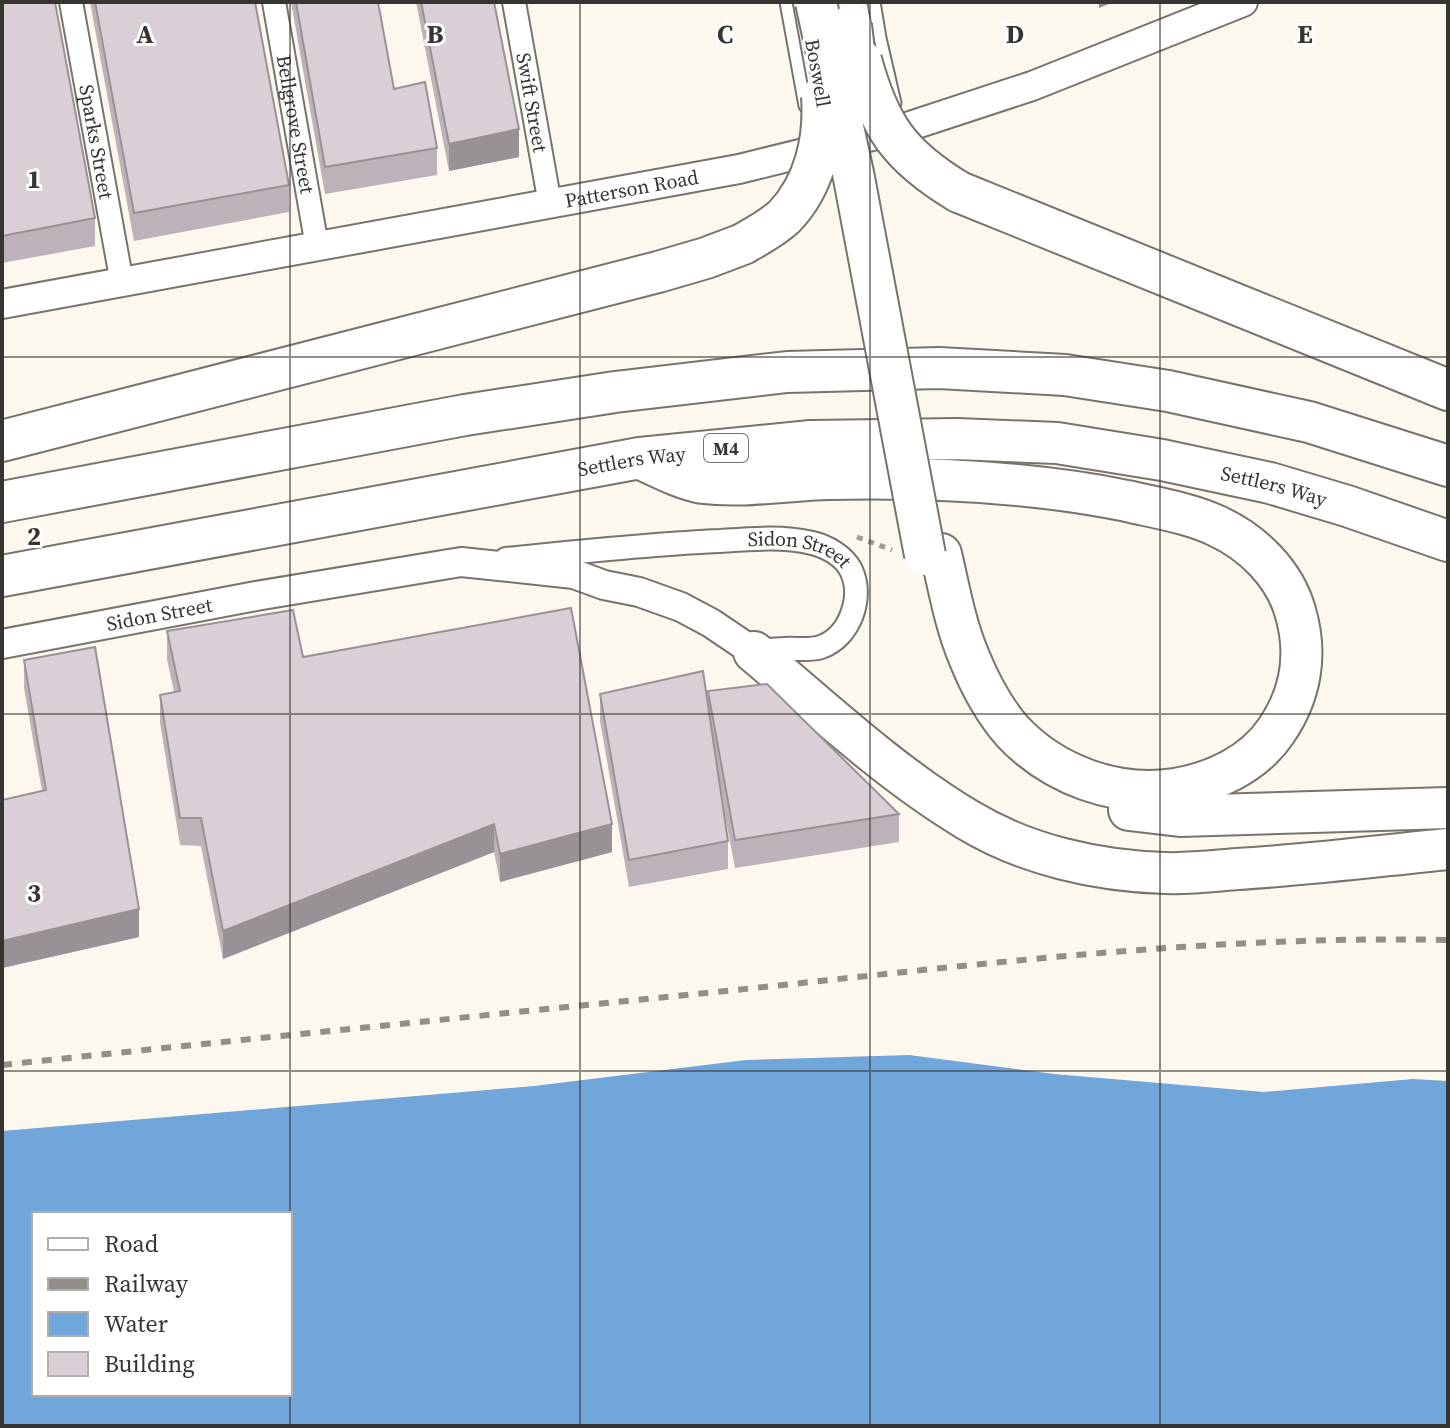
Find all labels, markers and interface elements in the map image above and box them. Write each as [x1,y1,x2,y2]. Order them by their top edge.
text: A [136,16,154,52]
text: B [427,16,444,52]
text: C [717,16,733,52]
text: D [1006,16,1024,52]
text: E [1297,16,1313,52]
street label: Boswell [798,37,838,109]
street label: Swift Street [509,51,555,155]
street label: Bellgrove Street [270,53,322,196]
street label: Sparks Street [72,82,121,202]
text: 1 [27,161,41,197]
street label: Patterson Road [562,163,701,215]
road number: M4 [704,434,748,462]
street label: Settlers Way [575,439,688,483]
street label: Settlers Way [1218,459,1331,513]
text: 2 [27,518,41,554]
street label: Sidon Street [747,525,859,574]
street label: Sidon Street [104,591,215,638]
text: 3 [27,875,41,911]
legend [32,1212,292,1396]
text: Road [104,1227,159,1260]
text: Railway [104,1267,189,1300]
text: Water [104,1307,168,1340]
text: Building [104,1347,195,1380]

